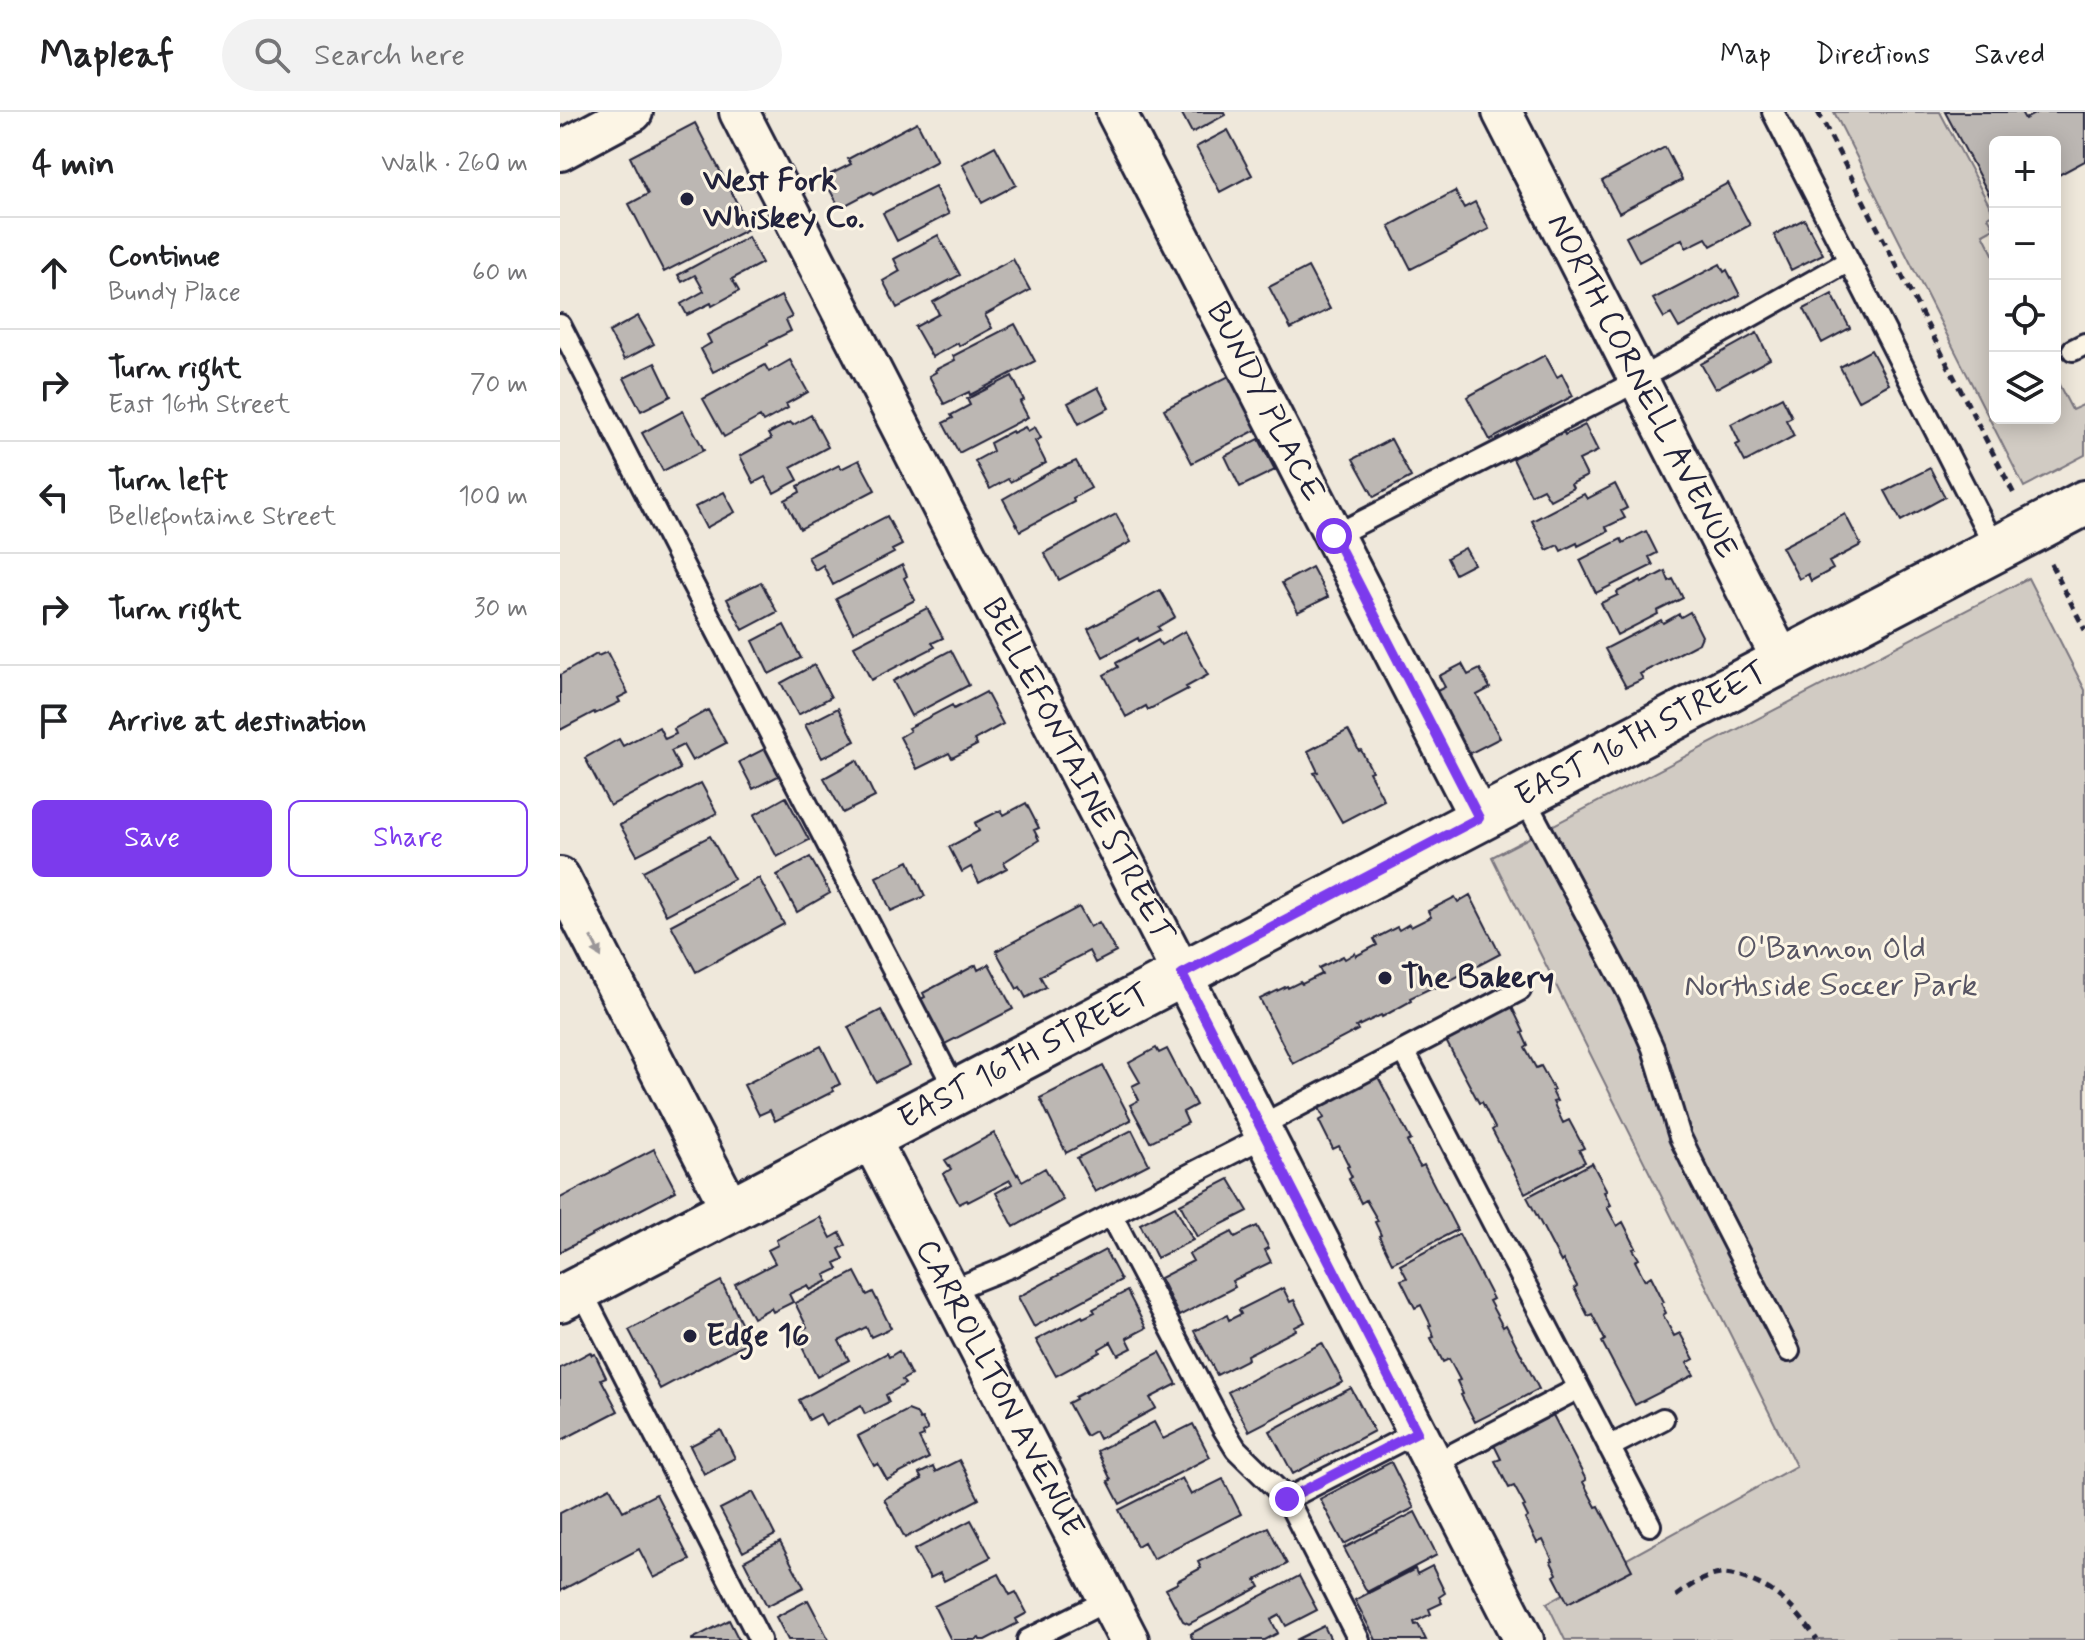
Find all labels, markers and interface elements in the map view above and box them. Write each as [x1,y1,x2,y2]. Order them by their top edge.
search box [222,19,782,91]
text: Mapleaf [40,31,174,80]
icon: search [250,33,294,77]
text: Search here [314,36,465,75]
text: Map [1720,37,1771,74]
text: Directions [1815,37,1930,74]
text: Saved [1974,37,2045,74]
map controls [1989,136,2061,424]
button: + [1989,136,2061,208]
text: 4 min [32,142,115,187]
text: Walk · 260 m [381,147,528,181]
place label: West Fork Whiskey Co. [703,160,865,239]
marker: West Fork Whiskey Co. [678,190,696,208]
street label: NORTH CORNELL AVENUE [1537,207,1747,566]
button: − [1989,208,2061,280]
text: Continue [108,237,220,276]
icon: ahead [32,251,76,295]
text: 60 m [472,256,528,290]
text: Bundy Place [108,276,241,310]
button: locate [1989,280,2061,352]
street label: BUNDY PLACE [1196,295,1334,509]
text: Turn right [108,349,241,388]
button: layers [1989,352,2061,424]
icon: right [32,363,76,407]
text: 70 m [470,368,528,402]
text: East 16th Street [108,388,290,422]
text: Turn left [108,461,228,500]
icon: left [32,475,76,519]
text: 100 m [458,480,528,514]
text: Bellefontaine Street [108,500,336,534]
route start [1316,518,1352,554]
icon: right [32,587,76,631]
text: Turn right [108,590,241,629]
street label: BELLEFONTAINE STREET [971,591,1184,951]
text: 30 m [474,592,528,626]
street label: EAST 16TH STREET [1508,651,1775,817]
icon: arrive [32,699,76,743]
text: Arrive at destination [108,702,366,741]
button: Save [32,800,272,877]
button: Share [288,800,528,877]
park label: O'Bannon Old Northside Soccer Park [1684,928,1978,1007]
one-way arrow [589,935,602,958]
place label: The Bakery [1401,957,1554,999]
marker: The Bakery [1376,969,1394,987]
street label: EAST 16TH STREET [891,974,1158,1140]
street label: CARROLLTON AVENUE [905,1232,1093,1544]
place label: Edge 16 [706,1315,809,1361]
marker: Edge 16 [681,1327,699,1345]
route end [1269,1481,1305,1517]

